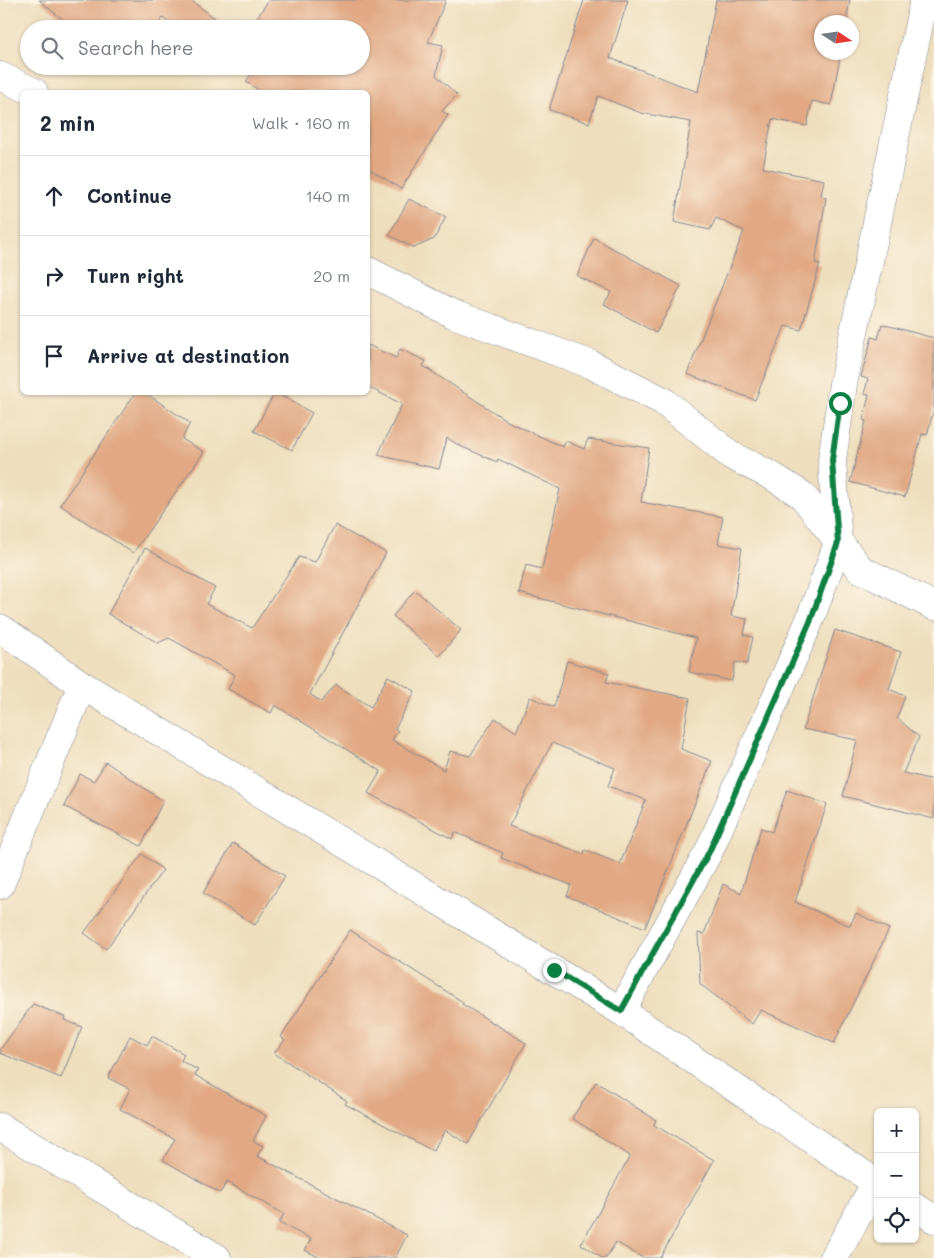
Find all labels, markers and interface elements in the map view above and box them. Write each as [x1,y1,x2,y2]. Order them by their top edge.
north arrow [814,15,859,60]
search box [20,20,370,75]
icon: search [38,34,66,62]
text: Search here [78,35,194,60]
text: 2 min [40,109,95,136]
text: Walk · 160 m [252,112,350,133]
icon: ahead [40,182,68,210]
text: Continue [87,183,172,208]
text: 140 m [306,185,350,206]
icon: right [40,262,68,290]
text: Turn right [87,263,184,288]
text: 20 m [313,265,350,286]
icon: arrive [40,342,68,370]
text: Arrive at destination [87,343,290,368]
route start [829,392,852,415]
route end [543,959,566,982]
map controls [874,1108,919,1243]
button: + [874,1108,919,1153]
button: − [874,1153,919,1198]
button: locate [874,1198,919,1243]

